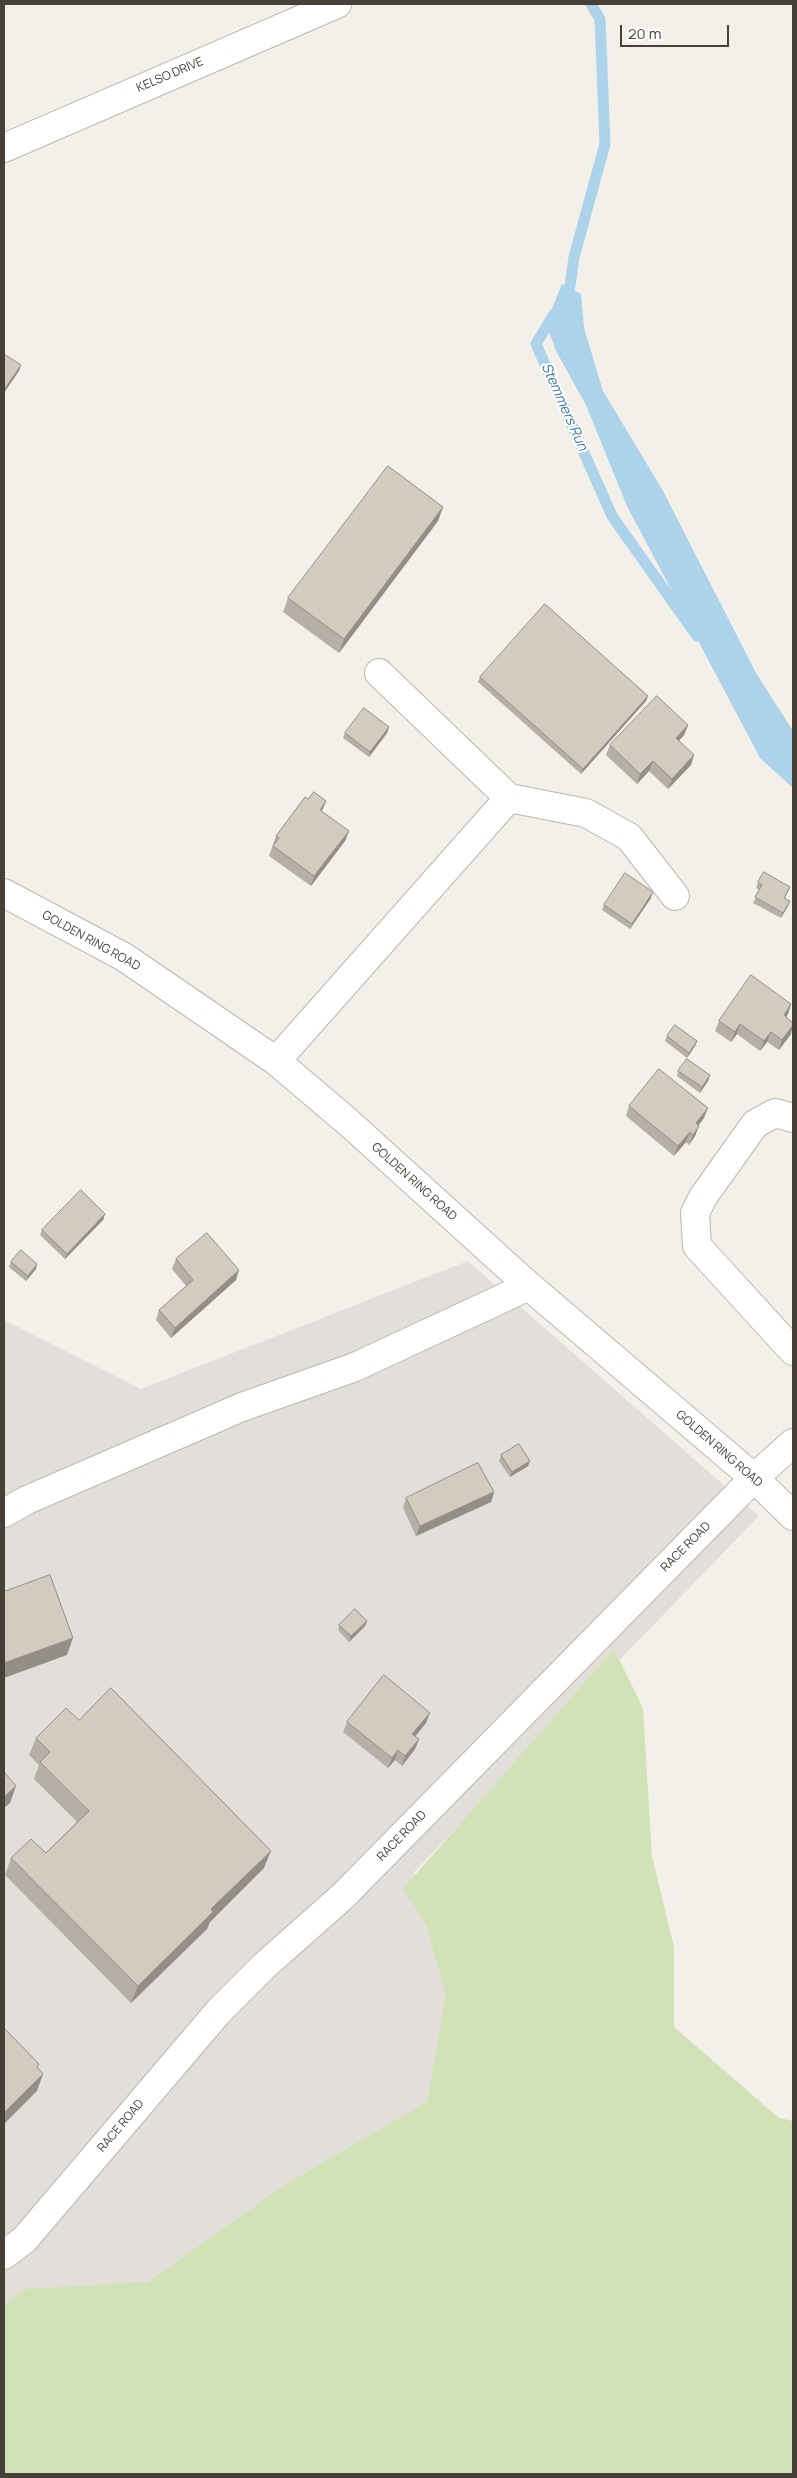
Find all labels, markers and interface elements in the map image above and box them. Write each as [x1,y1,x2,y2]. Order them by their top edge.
scale bar [622,15,731,47]
text: 20 m [628,23,661,44]
street label: KELSO DRIVE [134,54,206,96]
water label: Stemmers Run [537,361,591,453]
street label: GOLDEN RING ROAD [39,908,143,974]
street label: GOLDEN RING ROAD [368,1140,460,1224]
street label: GOLDEN RING ROAD [673,1408,765,1490]
street label: RACE ROAD [658,1519,714,1575]
street label: RACE ROAD [374,1808,430,1864]
street label: RACE ROAD [95,2097,147,2155]

